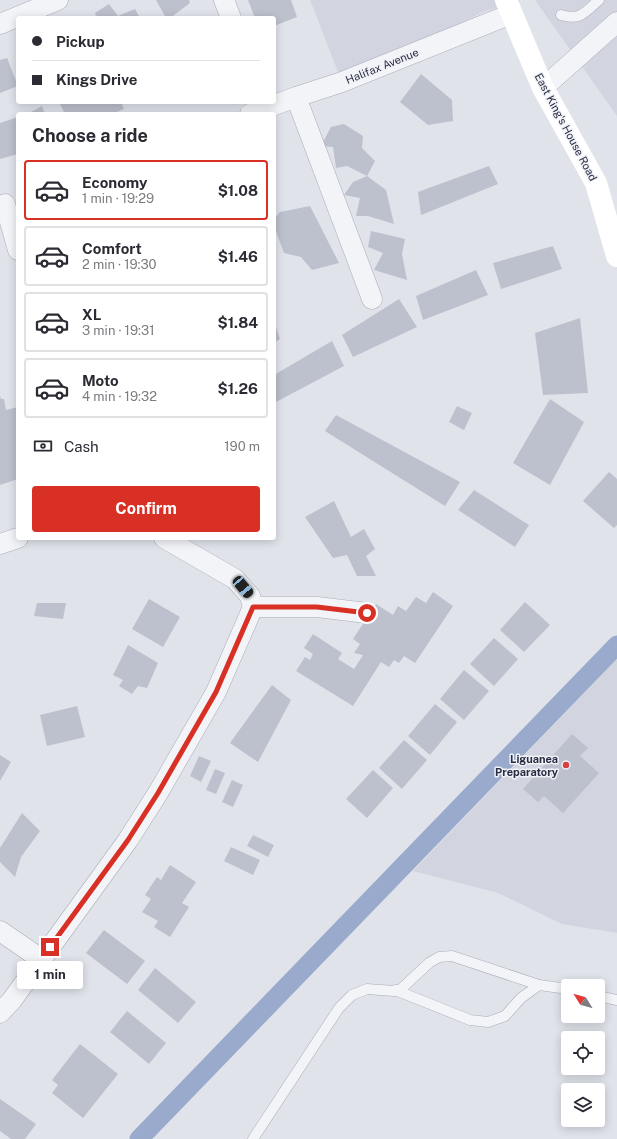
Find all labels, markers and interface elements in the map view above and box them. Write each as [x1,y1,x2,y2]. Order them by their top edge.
text: Pickup [56,33,105,50]
street label: Halifax Avenue [344,46,420,86]
text: Kings Drive [56,71,137,88]
street label: East King's House Road [532,71,600,183]
text: Choose a ride [32,125,148,146]
icon: car [34,172,70,208]
text: Economy [82,174,147,191]
text: $1.08 [218,182,258,199]
text: 1 min · 19:29 [82,191,154,206]
icon: car [34,238,70,274]
text: Comfort [82,240,142,257]
text: $1.46 [218,248,258,265]
text: 2 min · 19:30 [82,257,157,272]
icon: car [34,304,70,340]
text: XL [82,306,101,323]
text: $1.84 [217,314,258,331]
text: 3 min · 19:31 [82,323,154,338]
icon: car [34,370,70,406]
text: Moto [82,372,119,389]
text: $1.26 [218,380,258,397]
text: 4 min · 19:32 [82,389,157,404]
icon: cash [32,435,54,457]
text: Cash [64,438,99,455]
text: 190 m [224,439,260,454]
button: Confirm [32,486,260,532]
car [231,574,255,600]
route start [358,604,376,622]
place label: Liguanea Preparatory [495,753,559,778]
marker: Liguanea Preparatory [561,760,571,770]
route end [41,938,59,956]
callout: 1 min [17,961,83,989]
text: 1 min [34,967,66,982]
north arrow [561,979,605,1023]
map controls [561,979,605,1127]
button: locate [561,1031,605,1075]
button: layers [561,1083,605,1127]

